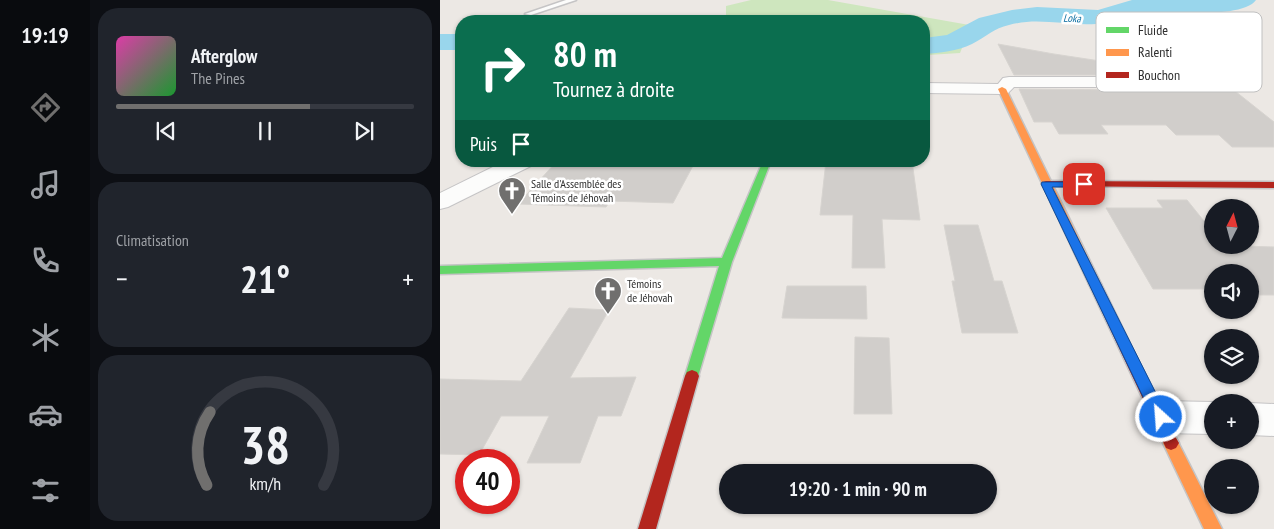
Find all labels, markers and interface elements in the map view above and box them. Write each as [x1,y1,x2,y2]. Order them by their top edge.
water label: Loka [1063,11,1082,25]
legend [1096,12,1262,92]
text: 19:19 [21,21,69,49]
text: Fluide [1138,21,1168,39]
text: 80 m [553,31,617,77]
icon: right [470,35,535,100]
text: Ralenti [1138,43,1172,61]
text: Afterglow [191,44,257,68]
text: Bouchon [1138,66,1180,84]
text: The Pines [191,68,245,88]
text: Tournez à droite [553,75,675,103]
icon: directions [28,90,63,125]
icon: previous [152,117,180,145]
icon: pause [251,117,279,145]
icon: next [350,117,378,145]
icon: arrive [507,130,535,158]
text: Puis [470,132,497,156]
pin [1063,163,1105,205]
icon: music [28,167,63,202]
icon: arrive [1070,170,1098,198]
church icon: Salle d'Assemblée des Témoins de Jéhovah [497,176,527,215]
place label: Salle d'Assemblée des Témoins de Jéhovah [531,176,621,205]
north arrow [1204,199,1259,254]
map controls [1204,199,1259,514]
text: Climatisation [116,230,189,250]
icon: phone [28,243,63,278]
text: 21° [240,254,290,303]
text: − [116,260,128,297]
text: + [402,260,414,297]
button: sound [1204,264,1259,319]
church icon: Témoins de Jéhovah [593,276,623,315]
place label: Témoins de Jéhovah [627,276,673,305]
icon: climate [28,320,63,355]
button: layers [1204,329,1259,384]
position arrow [1134,390,1186,442]
button: + [1204,394,1259,449]
icon: car [28,397,63,432]
text: 38 [240,411,290,478]
speed limit sign: 40 [455,449,520,514]
button: − [1204,459,1259,514]
text: km/h [249,472,281,495]
icon: filters [28,473,63,508]
text: 19:20 · 1 min · 90 m [789,477,927,501]

